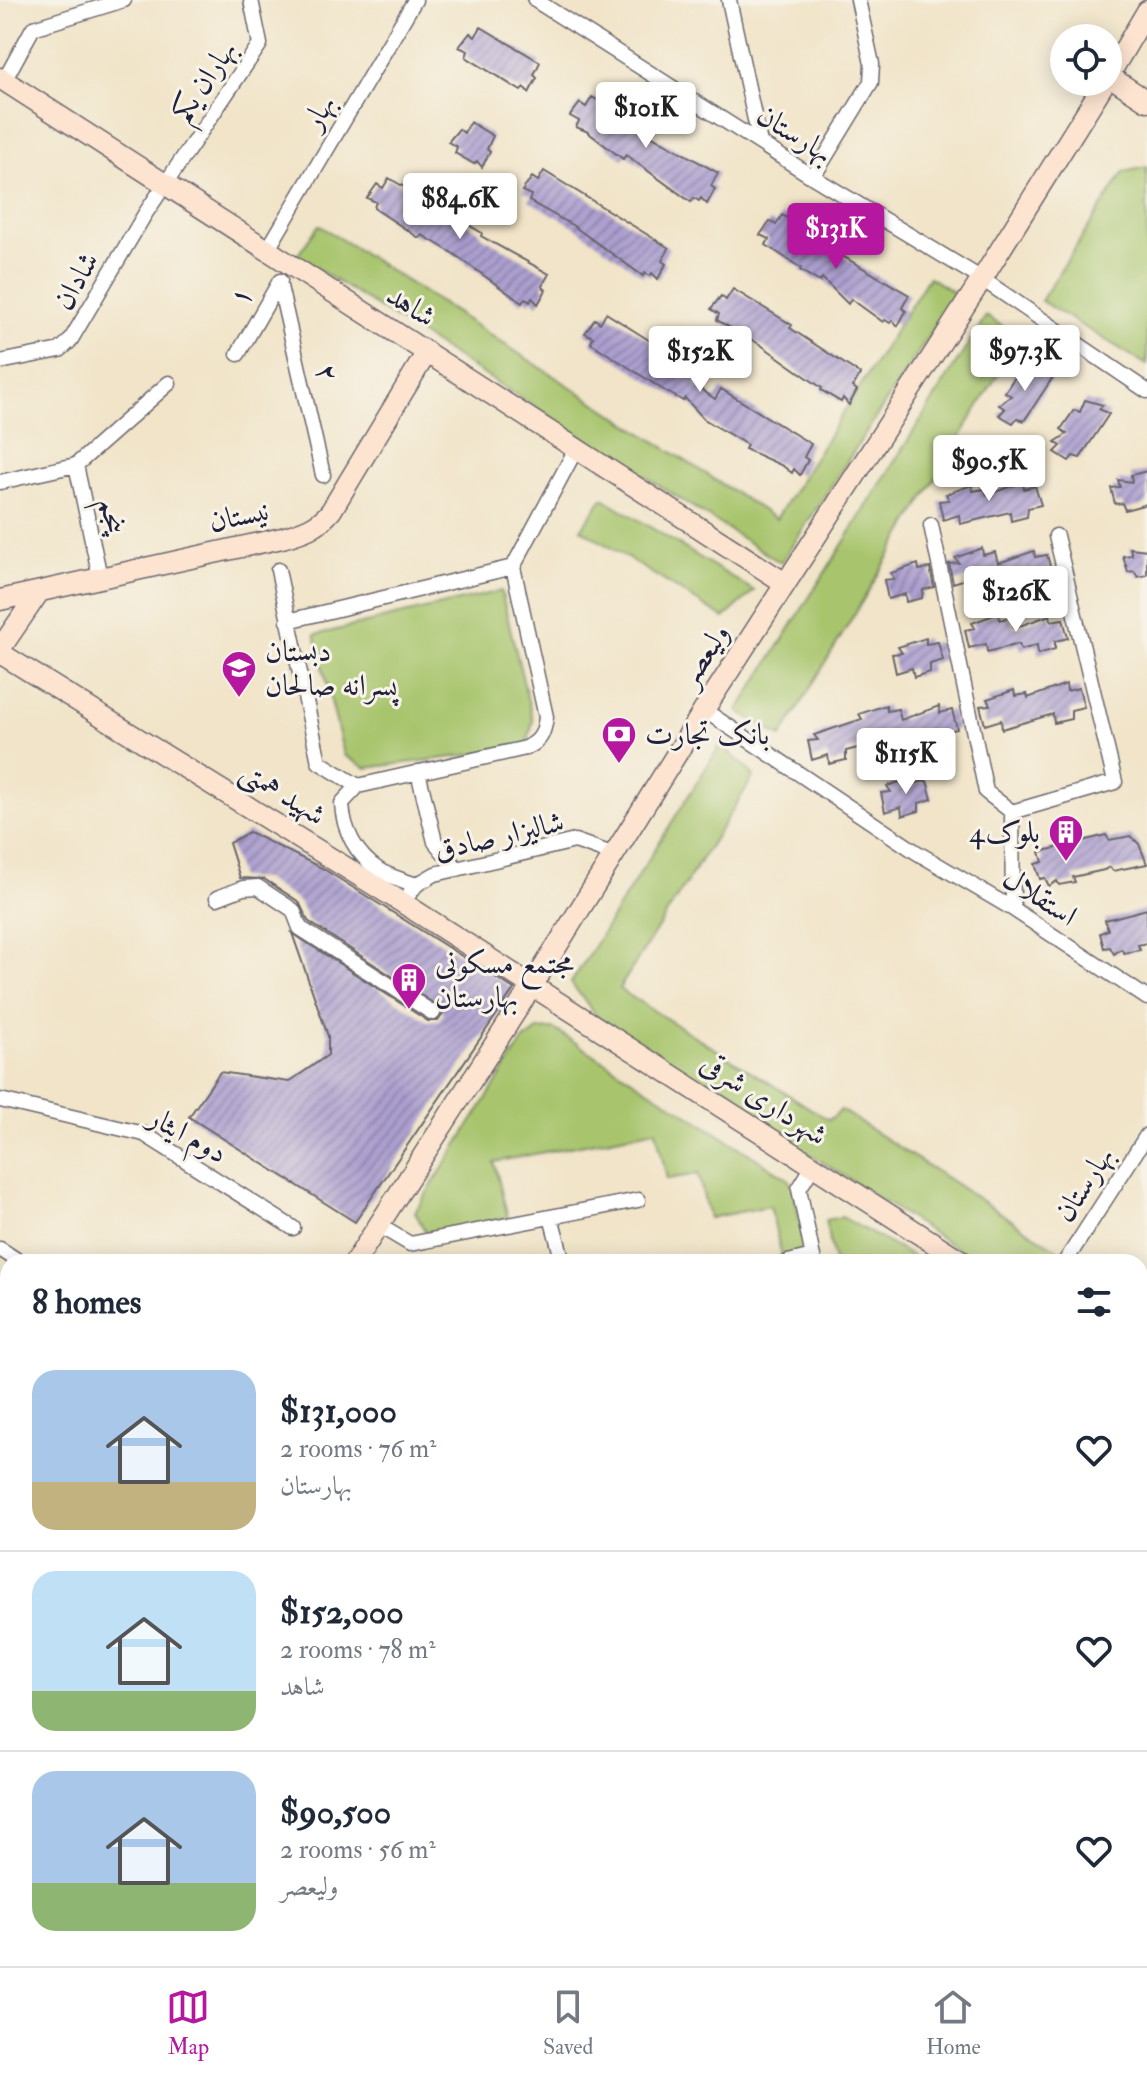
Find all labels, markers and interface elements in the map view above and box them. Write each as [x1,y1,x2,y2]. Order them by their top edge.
map controls [1050,24,1122,96]
button: locate [1050,24,1122,96]
street label: بهاران یکم [163,33,252,134]
pin: $101K [590,82,702,150]
street label: بهار [293,88,344,139]
text: $101K [614,92,678,124]
street label: بهارستان [750,96,840,172]
pin: $84.6K [395,173,525,241]
text: $84.6K [421,183,499,215]
pin: $131K [780,203,892,271]
text: $131K [805,213,867,245]
street label: شادان [45,245,107,317]
street label: شاهد [379,276,443,336]
street label: ۱ [221,279,261,313]
pin: $97.3K [960,325,1090,393]
pin: $152K [644,326,756,394]
text: $97.3K [989,335,1061,367]
text: $152K [667,336,733,368]
street label: ۲ [307,360,347,386]
pin: $90.5K [924,435,1054,503]
text: $90.5K [951,445,1027,477]
street label: نيستان [205,492,273,540]
street label: پنجم [82,495,135,541]
pin: $126K [960,566,1072,634]
text: $126K [982,576,1050,608]
street label: ولیعصر [668,617,739,696]
place label: دبستان پسرانه صالحان [265,633,400,707]
school or university icon: دبستان پسرانه صالحان [220,649,258,699]
bank icon: بانک تجارت [600,715,638,765]
place label: بانک تجارت [645,716,769,753]
pin: $115K [850,728,962,796]
text: $115K [875,738,937,770]
street label: شهید همتی [232,752,333,836]
street label: شالیزار صادق [430,803,568,869]
building icon: بلوک4 [1047,813,1085,863]
place label: بلوک4 [969,814,1040,851]
street label: استقلال [996,859,1084,935]
place label: مجتمع مسکونی بهارستان [435,945,574,1016]
building icon: مجتمع مسکونی بهارستان [390,961,428,1011]
street label: شهرداری شرقی [693,1044,834,1155]
street label: دوم ایثار [136,1097,234,1178]
street label: بهارستان [1046,1139,1122,1229]
icon: filters [1072,1280,1116,1324]
text: 8 homes [32,1281,141,1324]
text: $131,000 [280,1390,397,1433]
icon: home [96,1402,192,1498]
icon: heart [1072,1428,1116,1472]
text: 2 rooms · 76 m² [280,1433,436,1465]
text: بهارستان [280,1470,352,1502]
text: $152,000 [280,1591,404,1634]
icon: home [96,1603,192,1699]
icon: heart [1072,1629,1116,1673]
text: 2 rooms · 78 m² [280,1634,436,1666]
text: شاهد [280,1671,325,1703]
text: $90,500 [280,1791,391,1834]
icon: home [96,1803,192,1899]
icon: heart [1072,1829,1116,1873]
text: 2 rooms · 56 m² [280,1834,436,1866]
text: ولیعصر [280,1871,338,1903]
tab: Map [166,1985,210,2061]
tab: Saved [543,1985,593,2061]
tab: Home [926,1985,981,2061]

